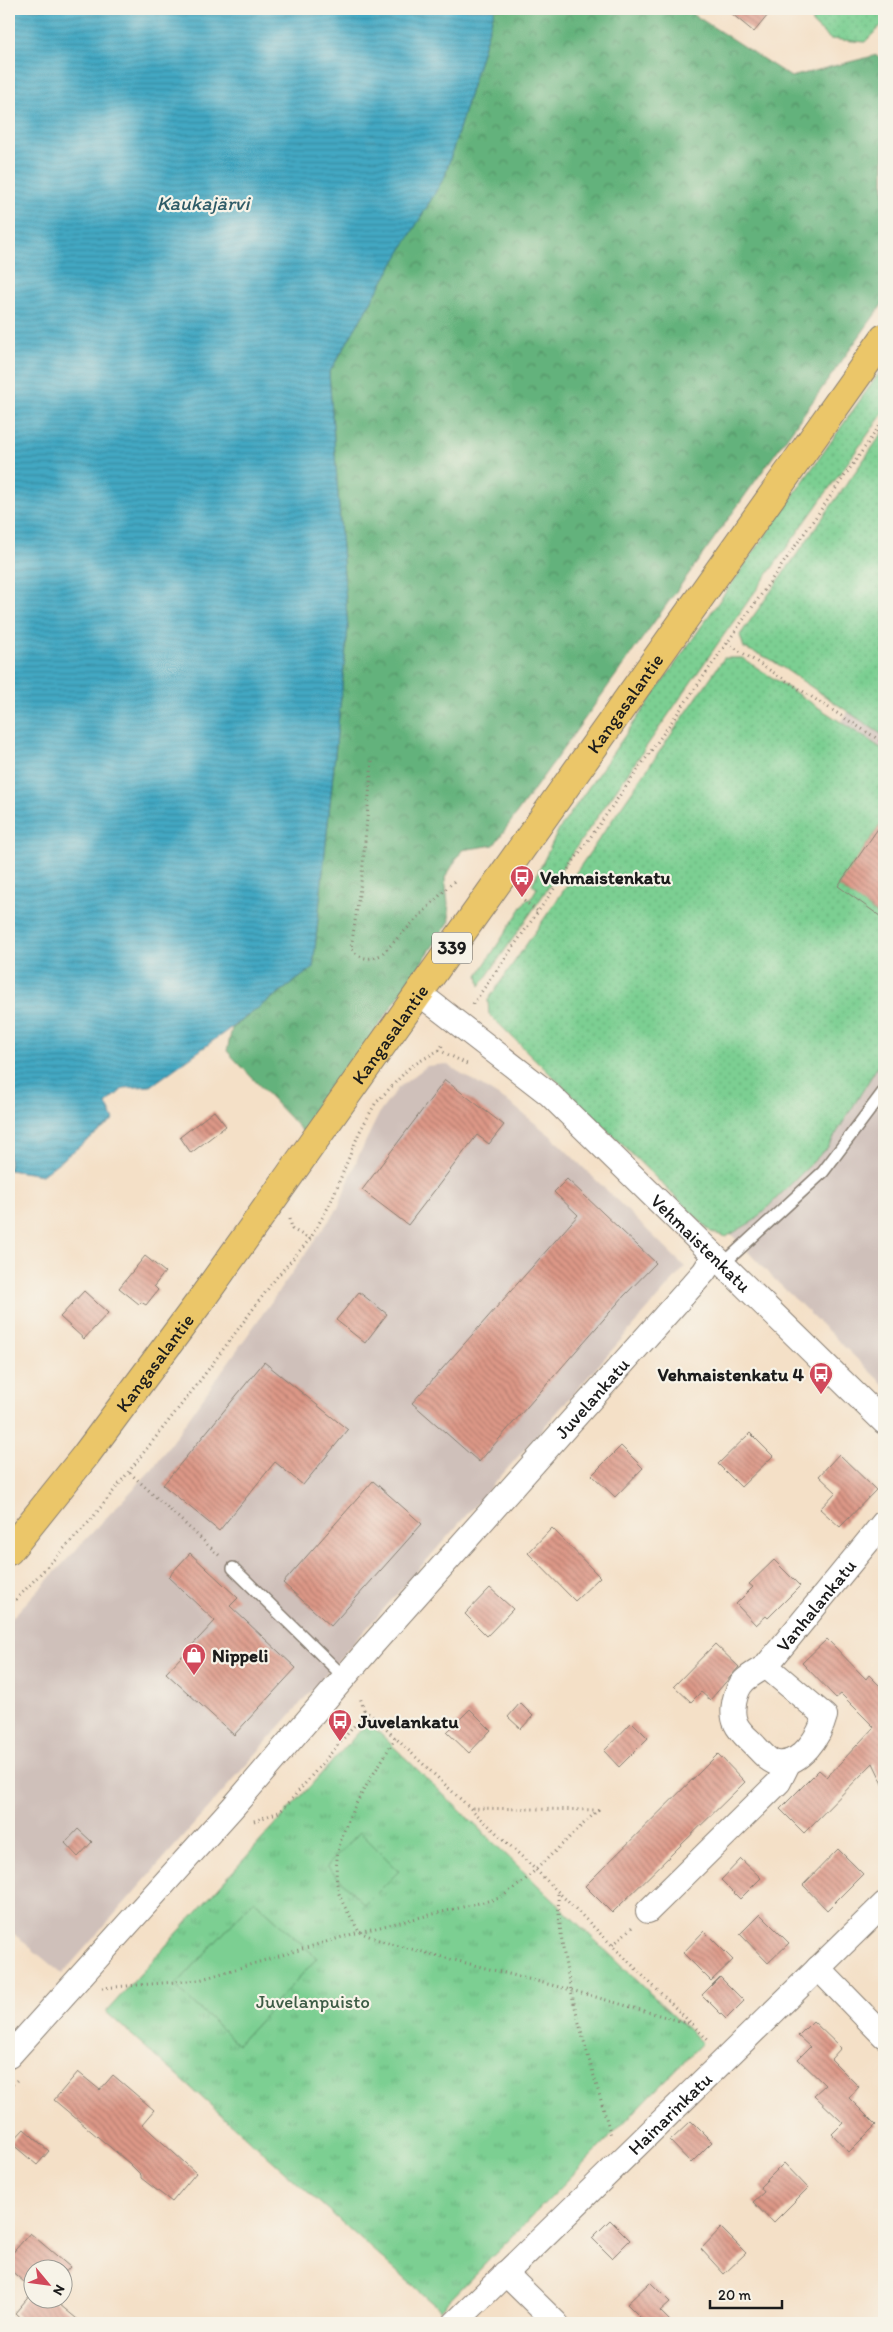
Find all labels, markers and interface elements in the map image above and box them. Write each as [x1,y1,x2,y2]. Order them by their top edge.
water label: Kaukajärvi [157,191,251,215]
street label: Kangasalantie [582,649,668,758]
bus stop icon: Vehmaistenkatu [509,864,535,898]
place label: Vehmaistenkatu [540,866,671,889]
road number: 339 [432,932,472,964]
street label: Kangasalantie [347,980,433,1089]
street label: Vehmaistenkatu [646,1189,756,1298]
street label: Kangasalantie [111,1309,199,1417]
street label: Juvelankatu [550,1353,634,1444]
bus stop icon: Vehmaistenkatu 4 [808,1361,834,1395]
place label: Vehmaistenkatu 4 [657,1363,805,1386]
street label: Vanhalankatu [771,1555,861,1657]
shop icon: Nippeli [181,1642,207,1676]
place label: Nippeli [212,1644,268,1667]
bus stop icon: Juvelankatu [327,1708,353,1742]
place label: Juvelankatu [357,1710,459,1733]
park label: Juvelanpuisto [256,1990,370,2013]
street label: Hainarinkatu [623,2067,717,2160]
north arrow [22,2260,72,2310]
scale bar [710,2277,783,2309]
text: N [49,2282,69,2298]
text: 20 m [718,2286,752,2304]

